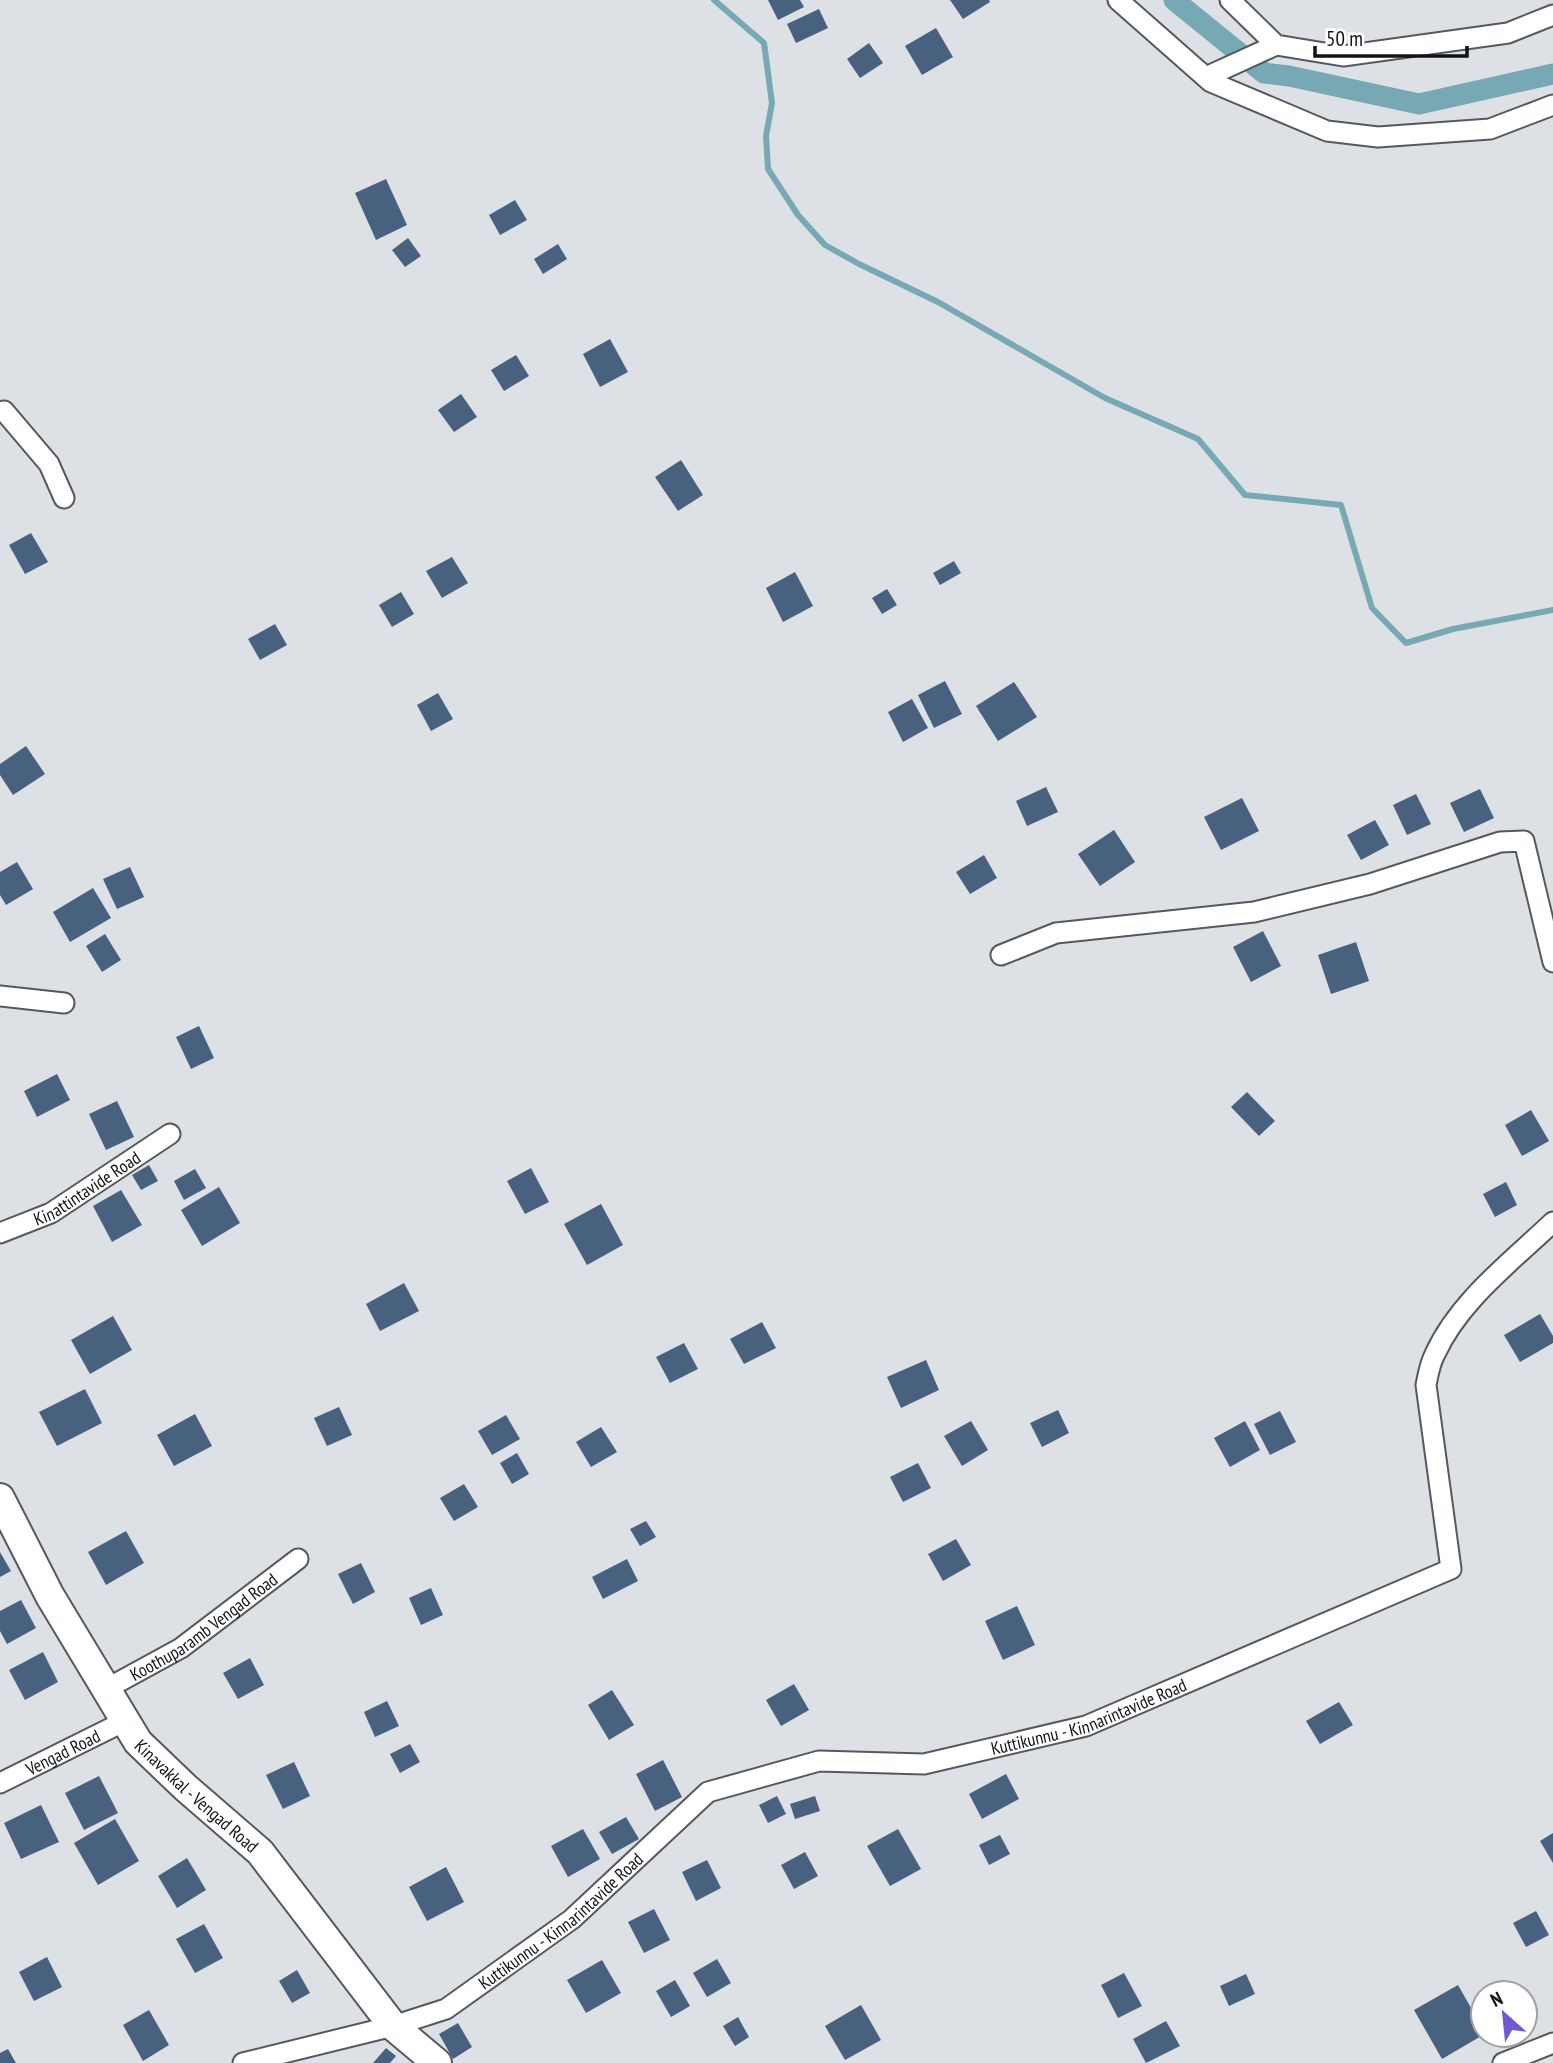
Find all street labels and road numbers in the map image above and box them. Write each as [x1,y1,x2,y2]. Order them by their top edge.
street label: Kinattintavide Road [30,1146,144,1230]
street label: Koothuparamb Vengad Road [126,1567,282,1685]
street label: Kuttikunnu - Kinnarintavide Road [988,1673,1190,1759]
street label: Vengad Road [21,1724,104,1780]
street label: Kinavakkal - Vengad Road [130,1734,263,1857]
street label: Kuttikunnu - Kinnarintavide Road [474,1847,648,1994]

